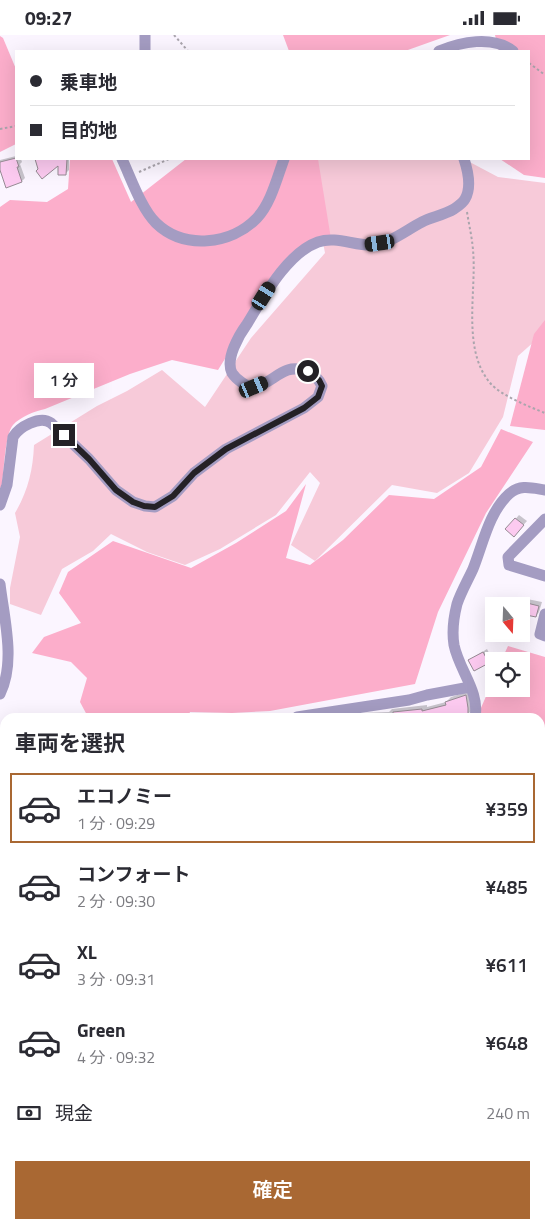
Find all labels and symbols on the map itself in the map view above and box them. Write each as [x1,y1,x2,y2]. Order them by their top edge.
car [364,233,395,253]
car [249,279,278,313]
route start [297,360,319,382]
callout: 1 分 [34,363,94,397]
car [237,374,270,400]
route end [53,424,75,446]
north arrow [485,597,530,643]

